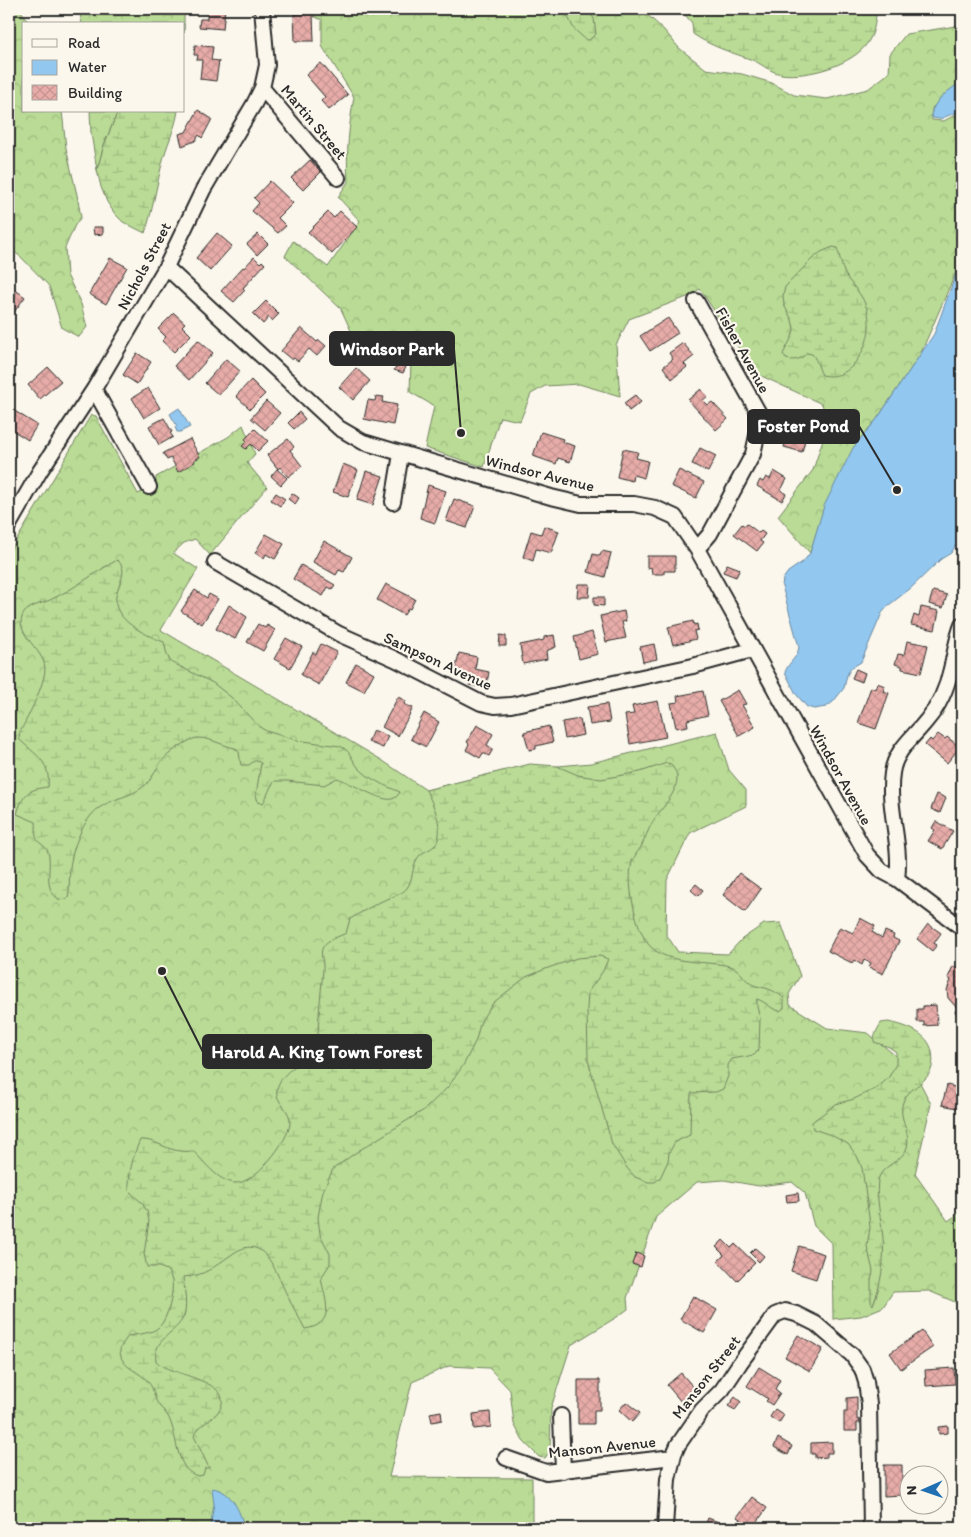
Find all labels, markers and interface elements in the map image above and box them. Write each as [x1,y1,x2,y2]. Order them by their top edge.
legend [22,22,185,112]
text: Road [68,34,101,52]
text: Water [68,58,107,76]
street label: Martin Street [277,80,351,164]
text: Building [68,84,122,102]
street label: Nichols Street [113,219,175,313]
street label: Fisher Avenue [712,304,774,396]
callout: Windsor Park [330,332,454,365]
text: Windsor Park [340,338,445,360]
callout: Foster Pond [748,410,859,443]
text: Foster Pond [757,415,849,437]
street label: Windsor Avenue [484,450,596,496]
street label: Sampson Avenue [381,628,495,694]
street label: Windsor Avenue [806,722,876,828]
callout: Harold A. King Town Forest [203,1035,431,1068]
text: Harold A. King Town Forest [212,1041,423,1063]
street label: Manson Street [668,1332,744,1422]
street label: Manson Avenue [547,1432,657,1462]
north arrow [898,1464,948,1514]
text: N [903,1485,920,1495]

